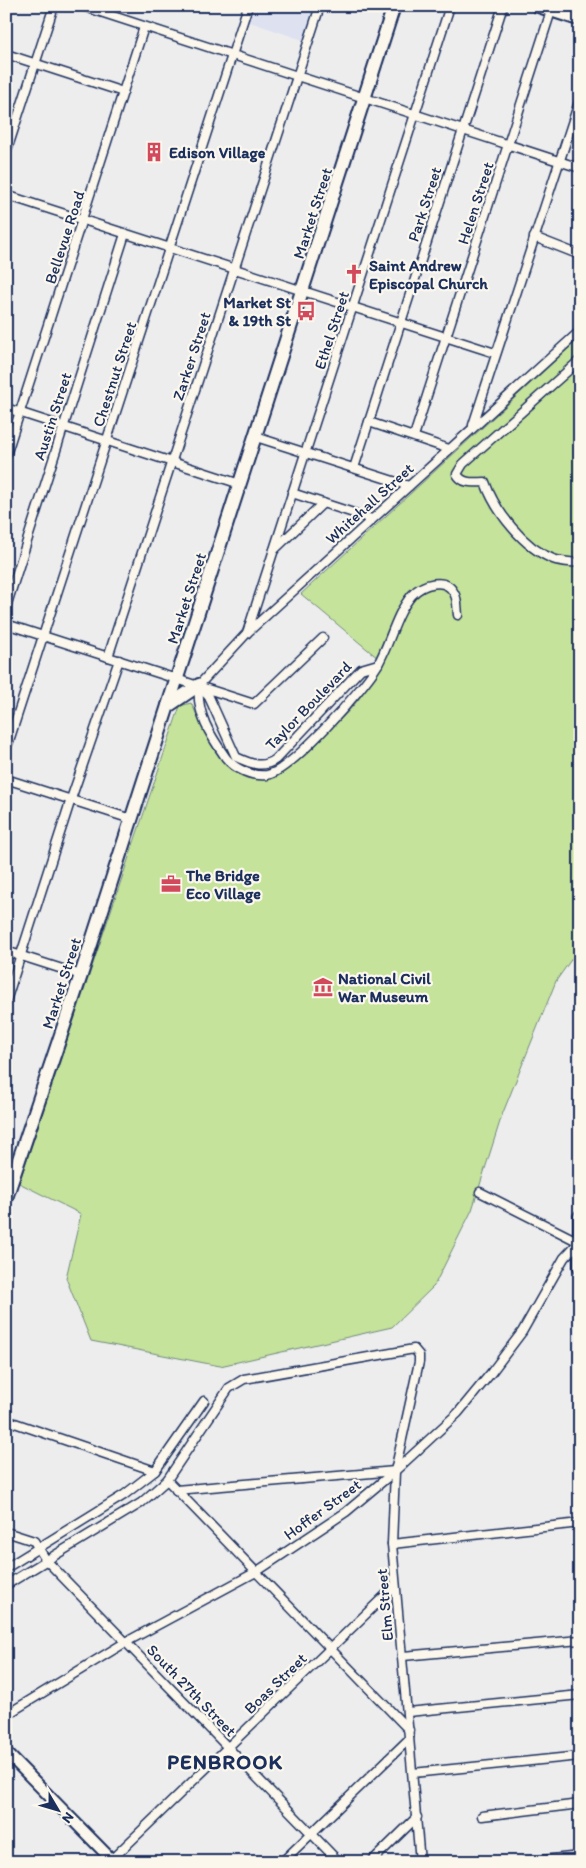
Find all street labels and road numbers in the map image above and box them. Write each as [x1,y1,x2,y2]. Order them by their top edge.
street label: Helen Street [453,159,498,247]
street label: Park Street [403,164,446,244]
street label: Market Street [289,165,336,261]
street label: Bellevue Road [40,188,89,286]
street label: Ethel Street [310,289,353,372]
street label: Zarker Street [168,310,215,403]
street label: Chestnut Street [88,319,140,429]
street label: Austin Street [29,370,76,462]
street label: Whitehall Street [321,459,417,548]
street label: Market Street [163,550,210,646]
street label: Taylor Boulevard [261,657,356,754]
street label: Market Street [38,935,85,1031]
street label: Hoffer Street [280,1475,365,1544]
street label: Elm Street [372,1568,397,1642]
street label: South 27th Street [143,1640,240,1740]
street label: Boas Street [240,1649,311,1718]

